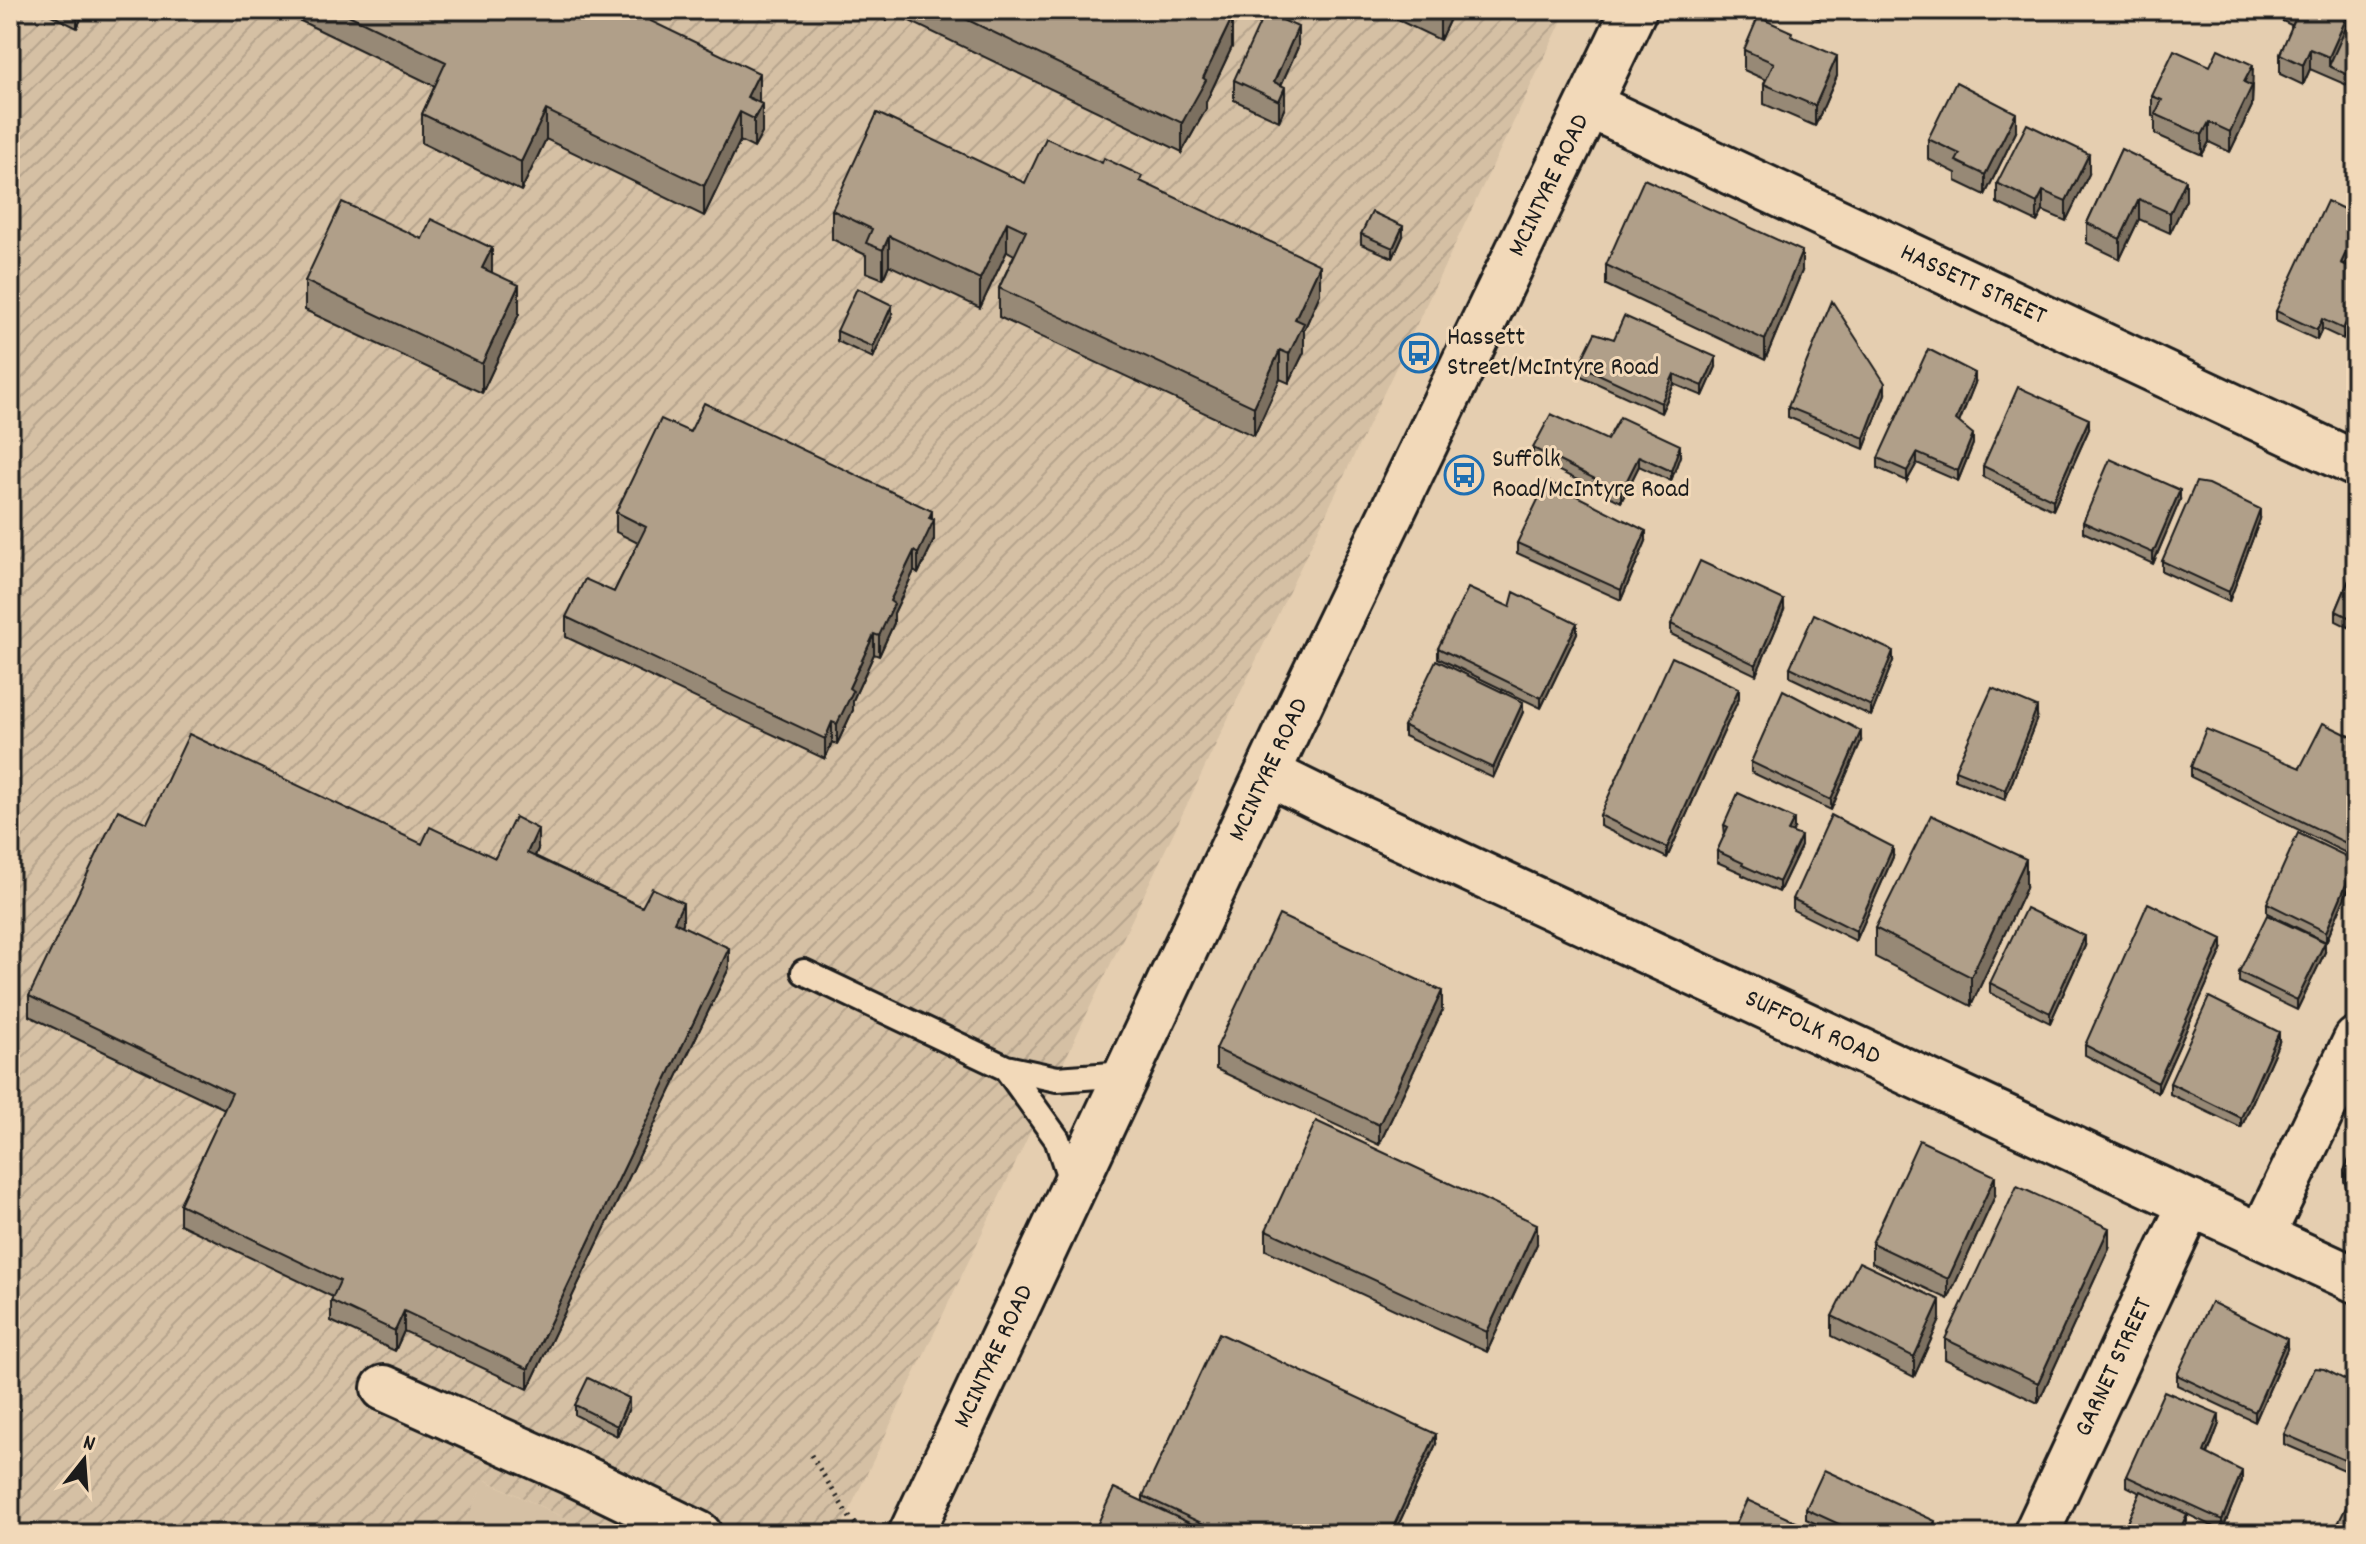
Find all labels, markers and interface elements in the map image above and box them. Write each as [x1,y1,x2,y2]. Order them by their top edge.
street label: MCINTYRE ROAD [1499,108,1600,263]
street label: HASSETT STREET [1894,235,2053,335]
place label: Hassett Street/McIntyre Road [1447,320,1659,387]
bus stop icon: Hassett Street/McIntyre Road [1398,332,1440,374]
place label: Suffolk Road/McIntyre Road [1492,442,1690,509]
bus stop icon: Suffolk Road/McIntyre Road [1443,454,1485,496]
street label: MCINTYRE ROAD [1220,692,1319,848]
street label: SUFFOLK ROAD [1739,981,1887,1076]
street label: MCINTYRE ROAD [945,1279,1044,1434]
street label: GARNET STREET [2066,1291,2163,1443]
north arrow [44,1420,124,1500]
text: N [79,1428,99,1461]

